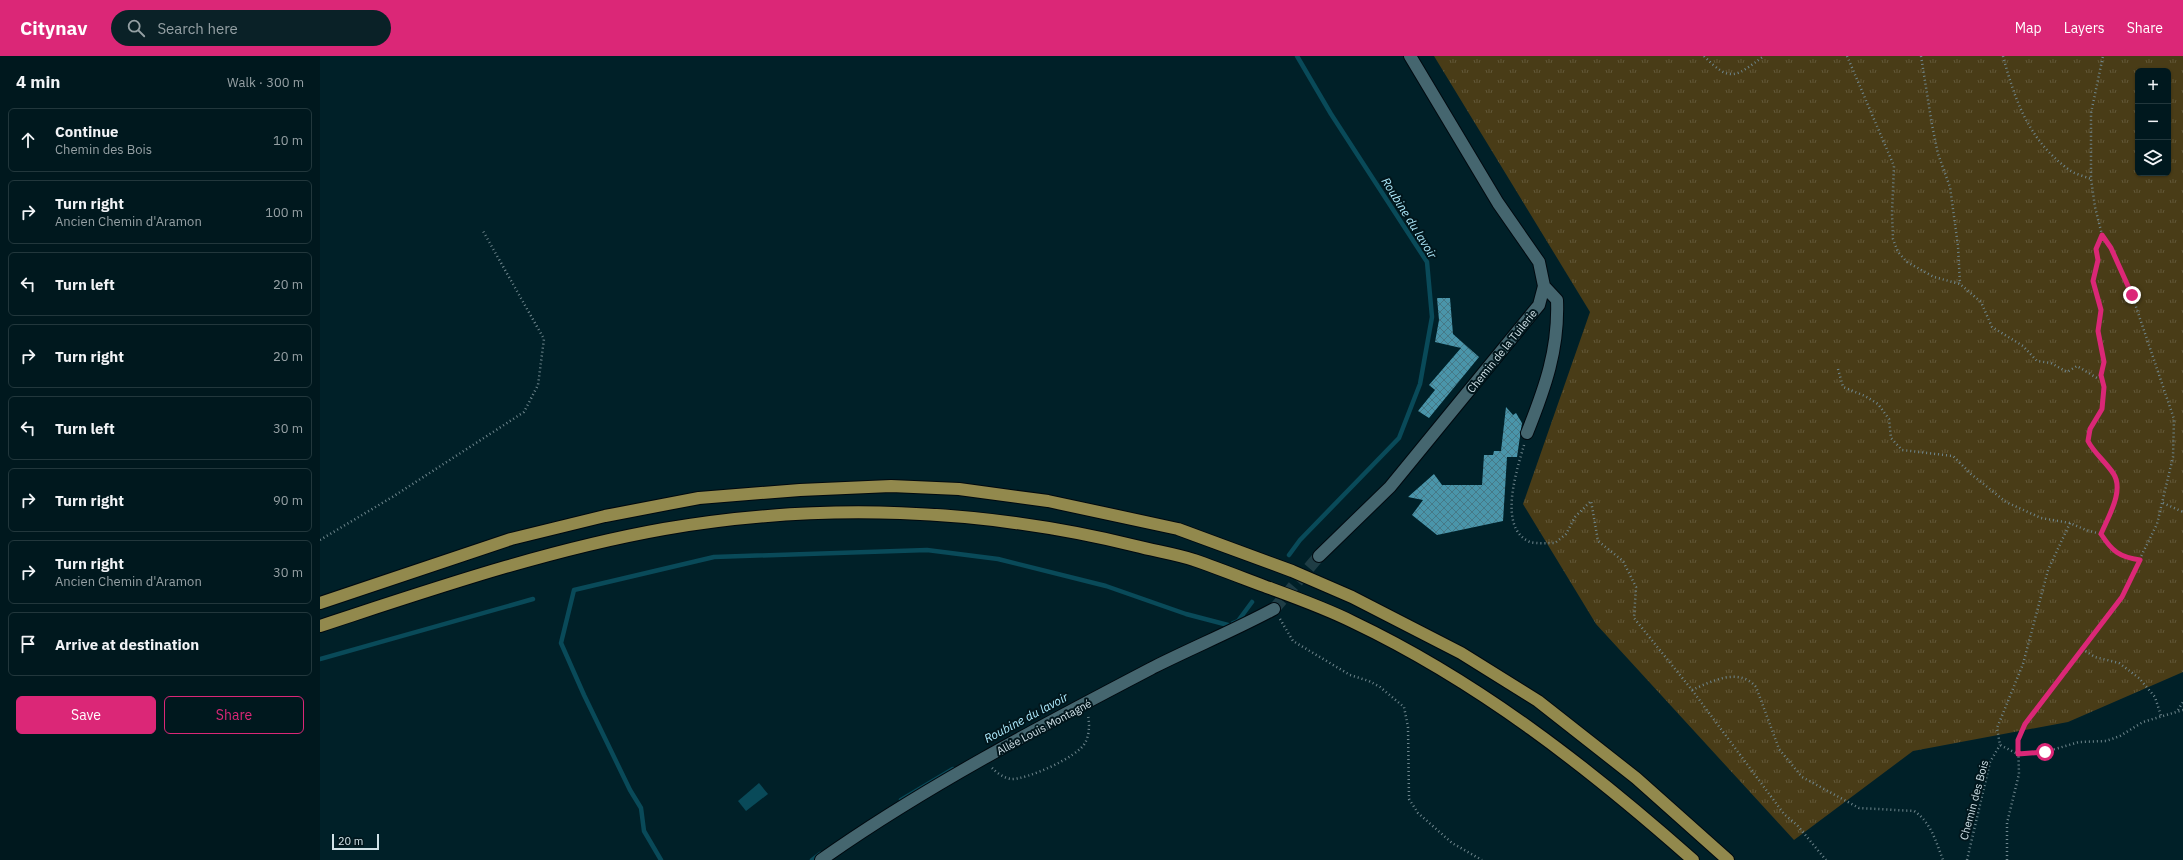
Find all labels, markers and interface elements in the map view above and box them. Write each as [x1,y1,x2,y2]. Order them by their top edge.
search box [111,10,391,46]
text: Citynav [20,16,87,40]
icon: search [125,17,147,39]
text: Search here [157,19,238,38]
text: Map [2015,19,2042,37]
text: Layers [2064,19,2105,37]
text: Share [2127,19,2163,37]
map controls [2135,68,2171,176]
button: + [2135,68,2171,104]
text: 4 min [16,71,60,93]
text: Walk · 300 m [227,74,304,91]
button: − [2135,104,2171,140]
text: Continue [55,122,119,141]
icon: ahead [17,129,39,151]
text: 10 m [273,132,303,149]
button: layers [2135,140,2171,176]
text: Chemin des Bois [55,141,152,158]
water label: Roubine du lavoir [1378,174,1441,262]
text: Turn right [55,194,124,213]
icon: right [17,201,39,223]
text: 100 m [265,204,303,221]
text: Ancien Chemin d'Aramon [55,213,202,230]
icon: left [17,273,39,295]
text: Turn left [55,275,115,294]
text: 20 m [273,276,303,293]
route end [2123,286,2141,304]
street label: Chemin de la Tuilerie [1464,306,1540,396]
icon: right [17,345,39,367]
text: Turn right [55,347,124,366]
text: 20 m [273,348,303,365]
icon: left [17,417,39,439]
text: Turn left [55,419,115,438]
text: 30 m [273,420,303,437]
icon: right [17,489,39,511]
text: Turn right [55,491,124,510]
text: 90 m [273,492,303,509]
text: Turn right [55,554,124,573]
icon: right [17,561,39,583]
text: 30 m [273,564,303,581]
text: Ancien Chemin d'Aramon [55,573,202,590]
icon: arrive [17,633,39,655]
text: Arrive at destination [55,635,199,654]
water label: Roubine du lavoir [981,689,1071,746]
button: Save [16,696,156,734]
button: Share [164,696,304,734]
street label: Allée Louis Montagné [994,696,1094,758]
route start [2036,743,2054,761]
street label: Chemin des Bois [1957,759,1991,841]
scale bar [332,832,379,851]
text: 20 m [338,834,363,848]

